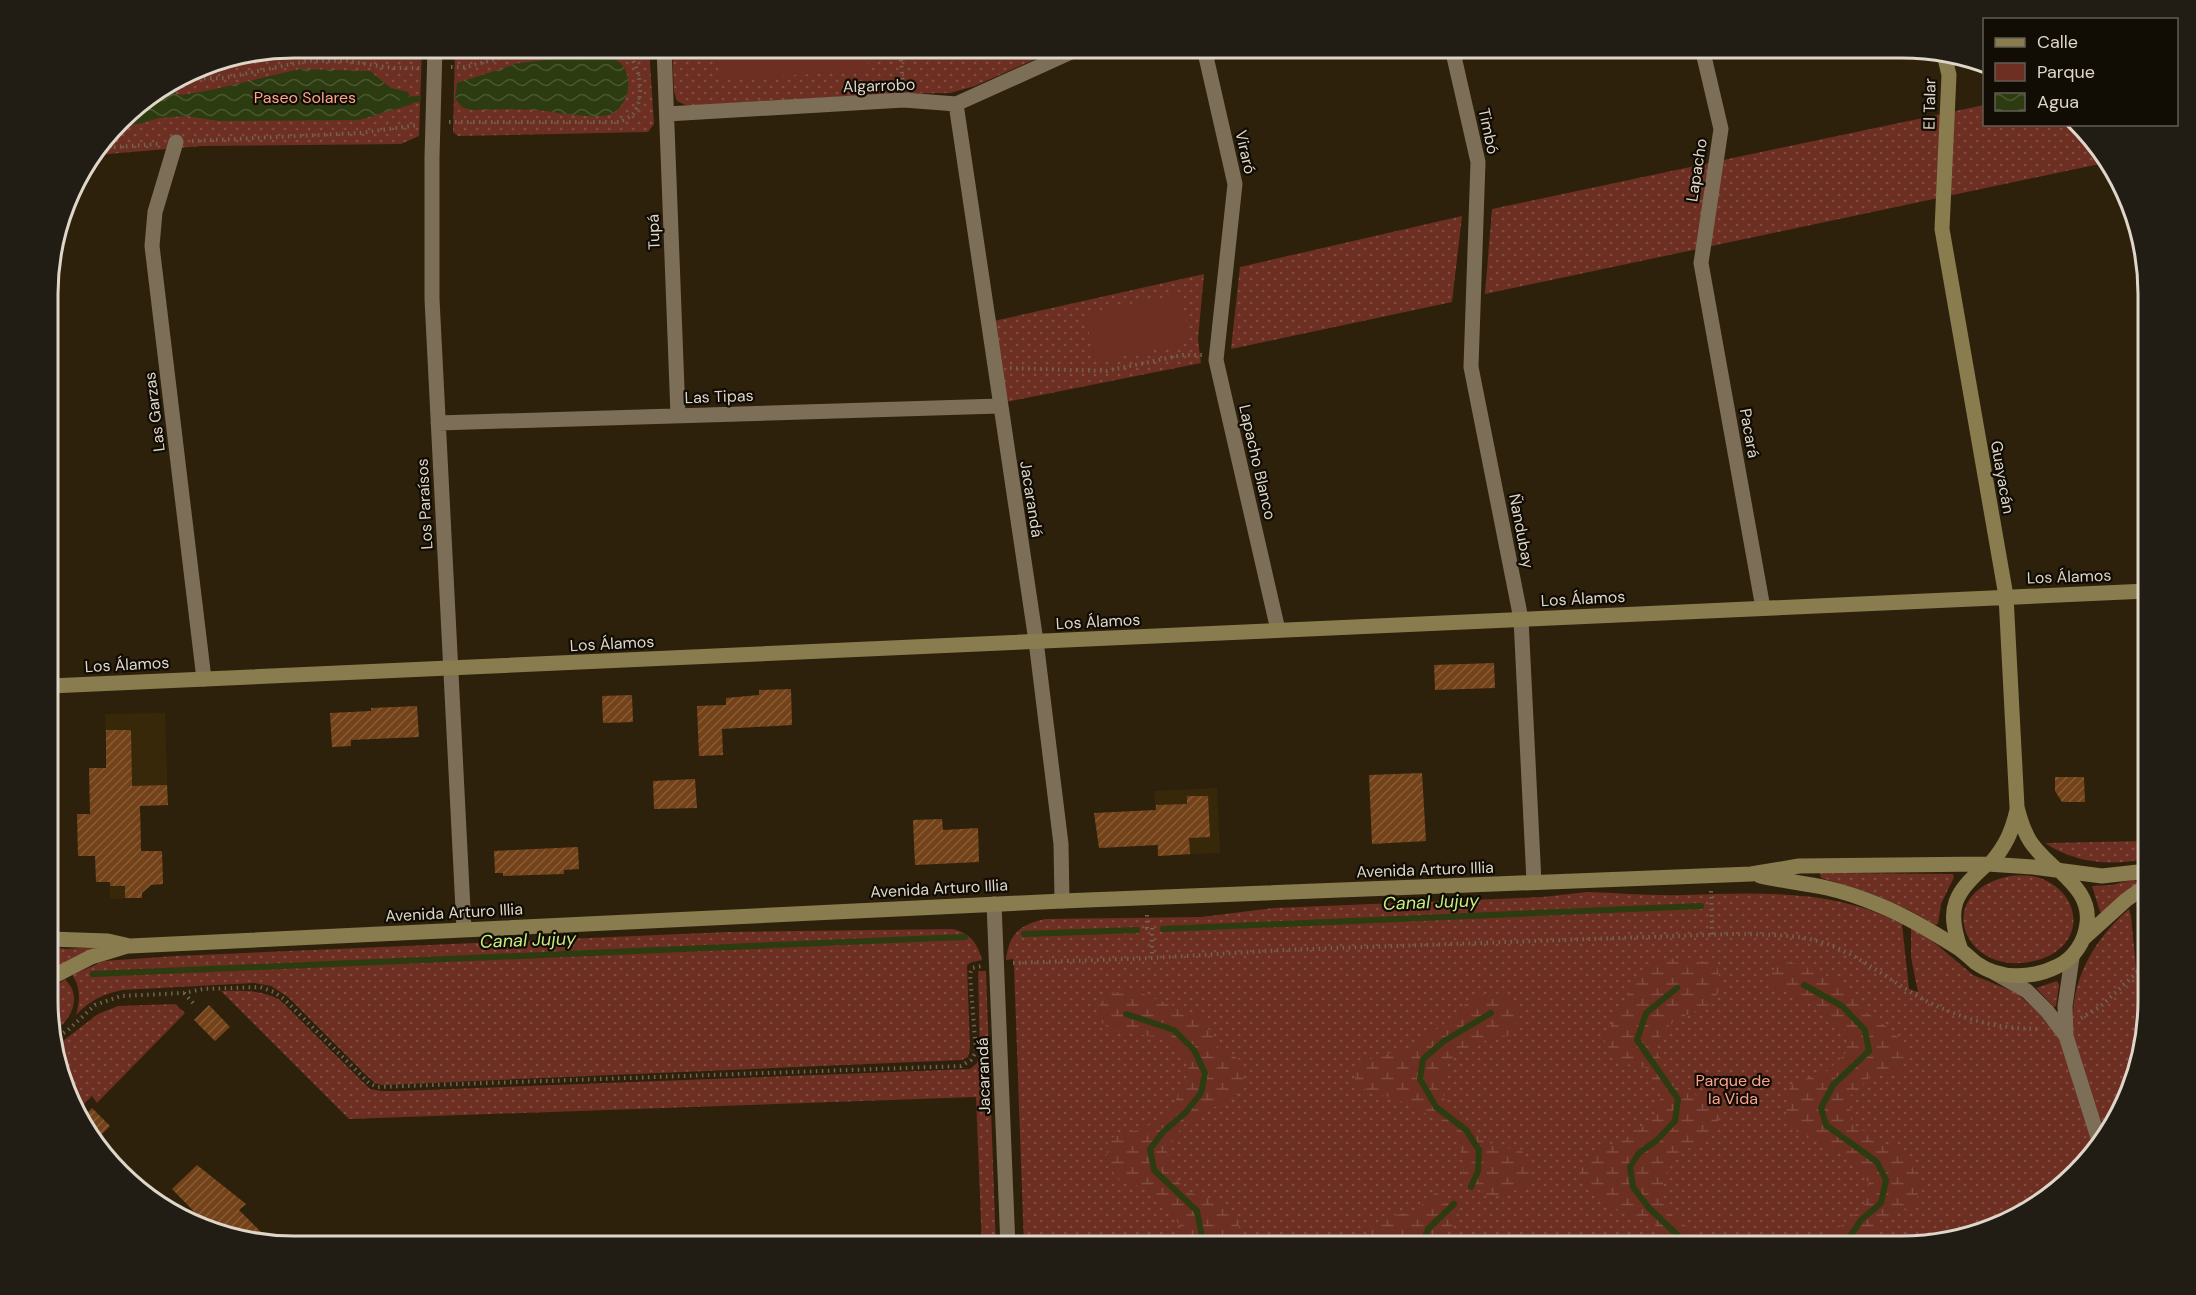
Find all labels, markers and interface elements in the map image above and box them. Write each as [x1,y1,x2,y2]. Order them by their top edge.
legend [1983,18,2178,126]
text: Calle [2037,30,2078,54]
text: Parque [2037,60,2095,84]
street label: Algarrobo [842,74,916,97]
street label: El Talar [1919,78,1940,130]
park label: Paseo Solares [254,87,356,108]
text: Agua [2037,90,2079,114]
street label: Timbó [1473,106,1504,156]
street label: Viraró [1230,128,1261,176]
street label: Lapacho [1681,137,1712,203]
street label: Tupá [642,214,665,250]
street label: Las Garzas [139,371,170,453]
street label: Las Tipas [684,385,754,408]
street label: Lapacho Blanco [1234,402,1281,522]
street label: Pacará [1735,407,1764,460]
street label: Guayacán [1986,439,2019,515]
street label: Los Paraísos [412,458,437,550]
street label: Jacarandá [1015,459,1048,539]
street label: Ñandubay [1504,492,1539,570]
street label: Los Álamos [2026,565,2112,588]
street label: Los Álamos [1540,586,1626,611]
street label: Los Álamos [1055,609,1141,634]
street label: Los Álamos [569,631,655,656]
street label: Los Álamos [84,652,170,677]
street label: Avenida Arturo Illia [1356,857,1494,882]
street label: Avenida Arturo Illia [870,874,1008,903]
water label: Canal Jujuy [1382,888,1481,916]
street label: Avenida Arturo Illia [385,898,523,927]
water label: Canal Jujuy [479,926,578,954]
street label: Jacarandá [972,1037,995,1115]
park label: Parque de la Vida [1696,1070,1770,1109]

